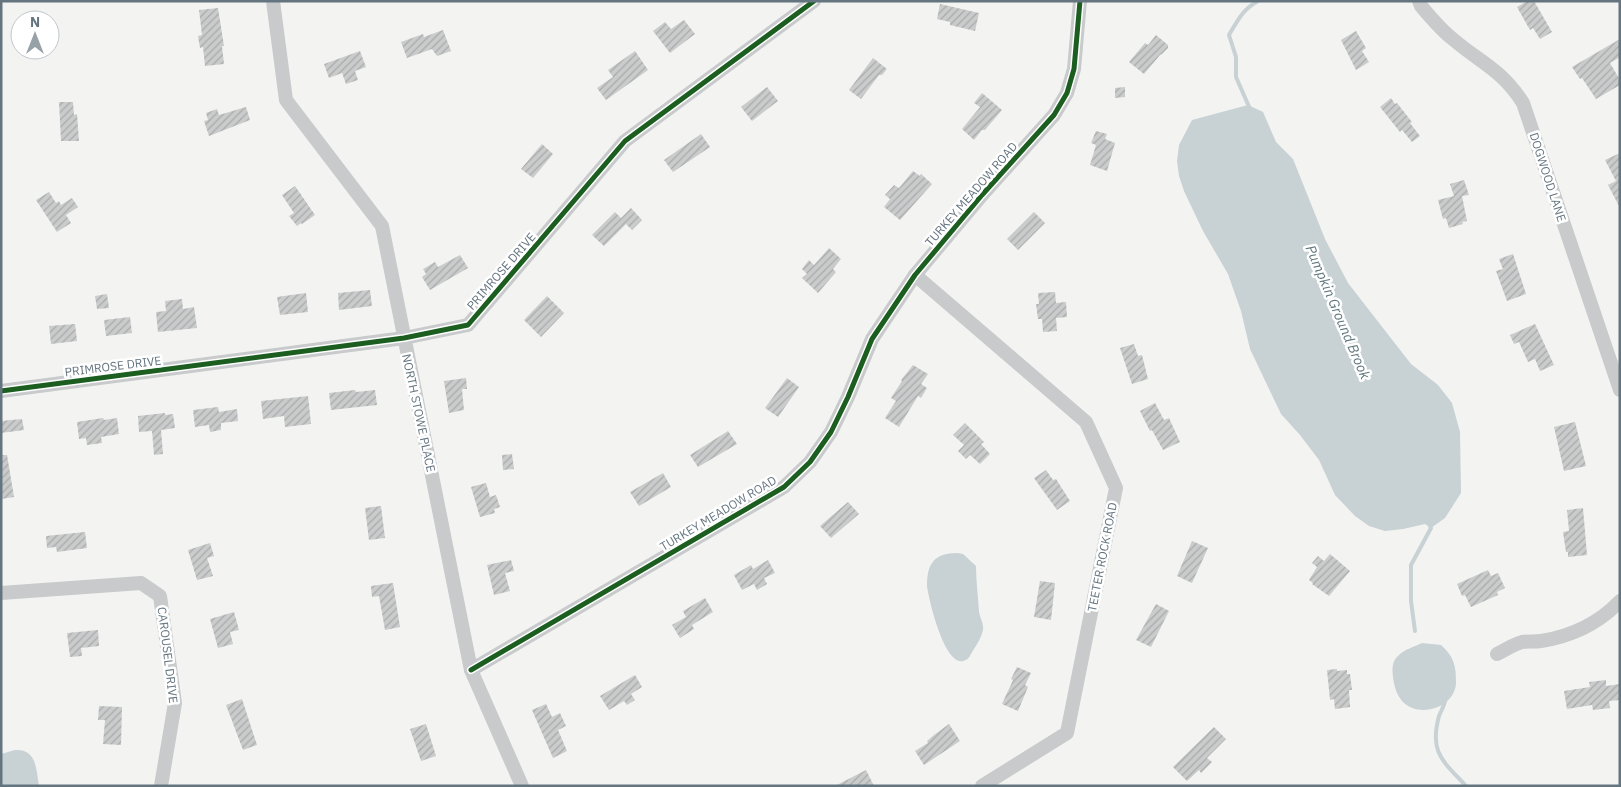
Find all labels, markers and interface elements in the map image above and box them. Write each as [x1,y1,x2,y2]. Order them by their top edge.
north arrow [10,10,60,60]
text: N [30,13,40,31]
street label: DOGWOOD LANE [1527,131,1569,223]
street label: TURKEY MEADOW ROAD [922,139,1020,249]
street label: PRIMROSE DRIVE [463,229,539,313]
water label: Pumpkin Ground Brook [1302,242,1375,382]
street label: PRIMROSE DRIVE [64,353,162,379]
street label: NORTH STOWE PLACE [399,353,439,473]
street label: TURKEY MEADOW ROAD [657,472,779,554]
street label: TEETER ROCK ROAD [1084,501,1120,613]
street label: CAROUSEL DRIVE [155,606,181,704]

